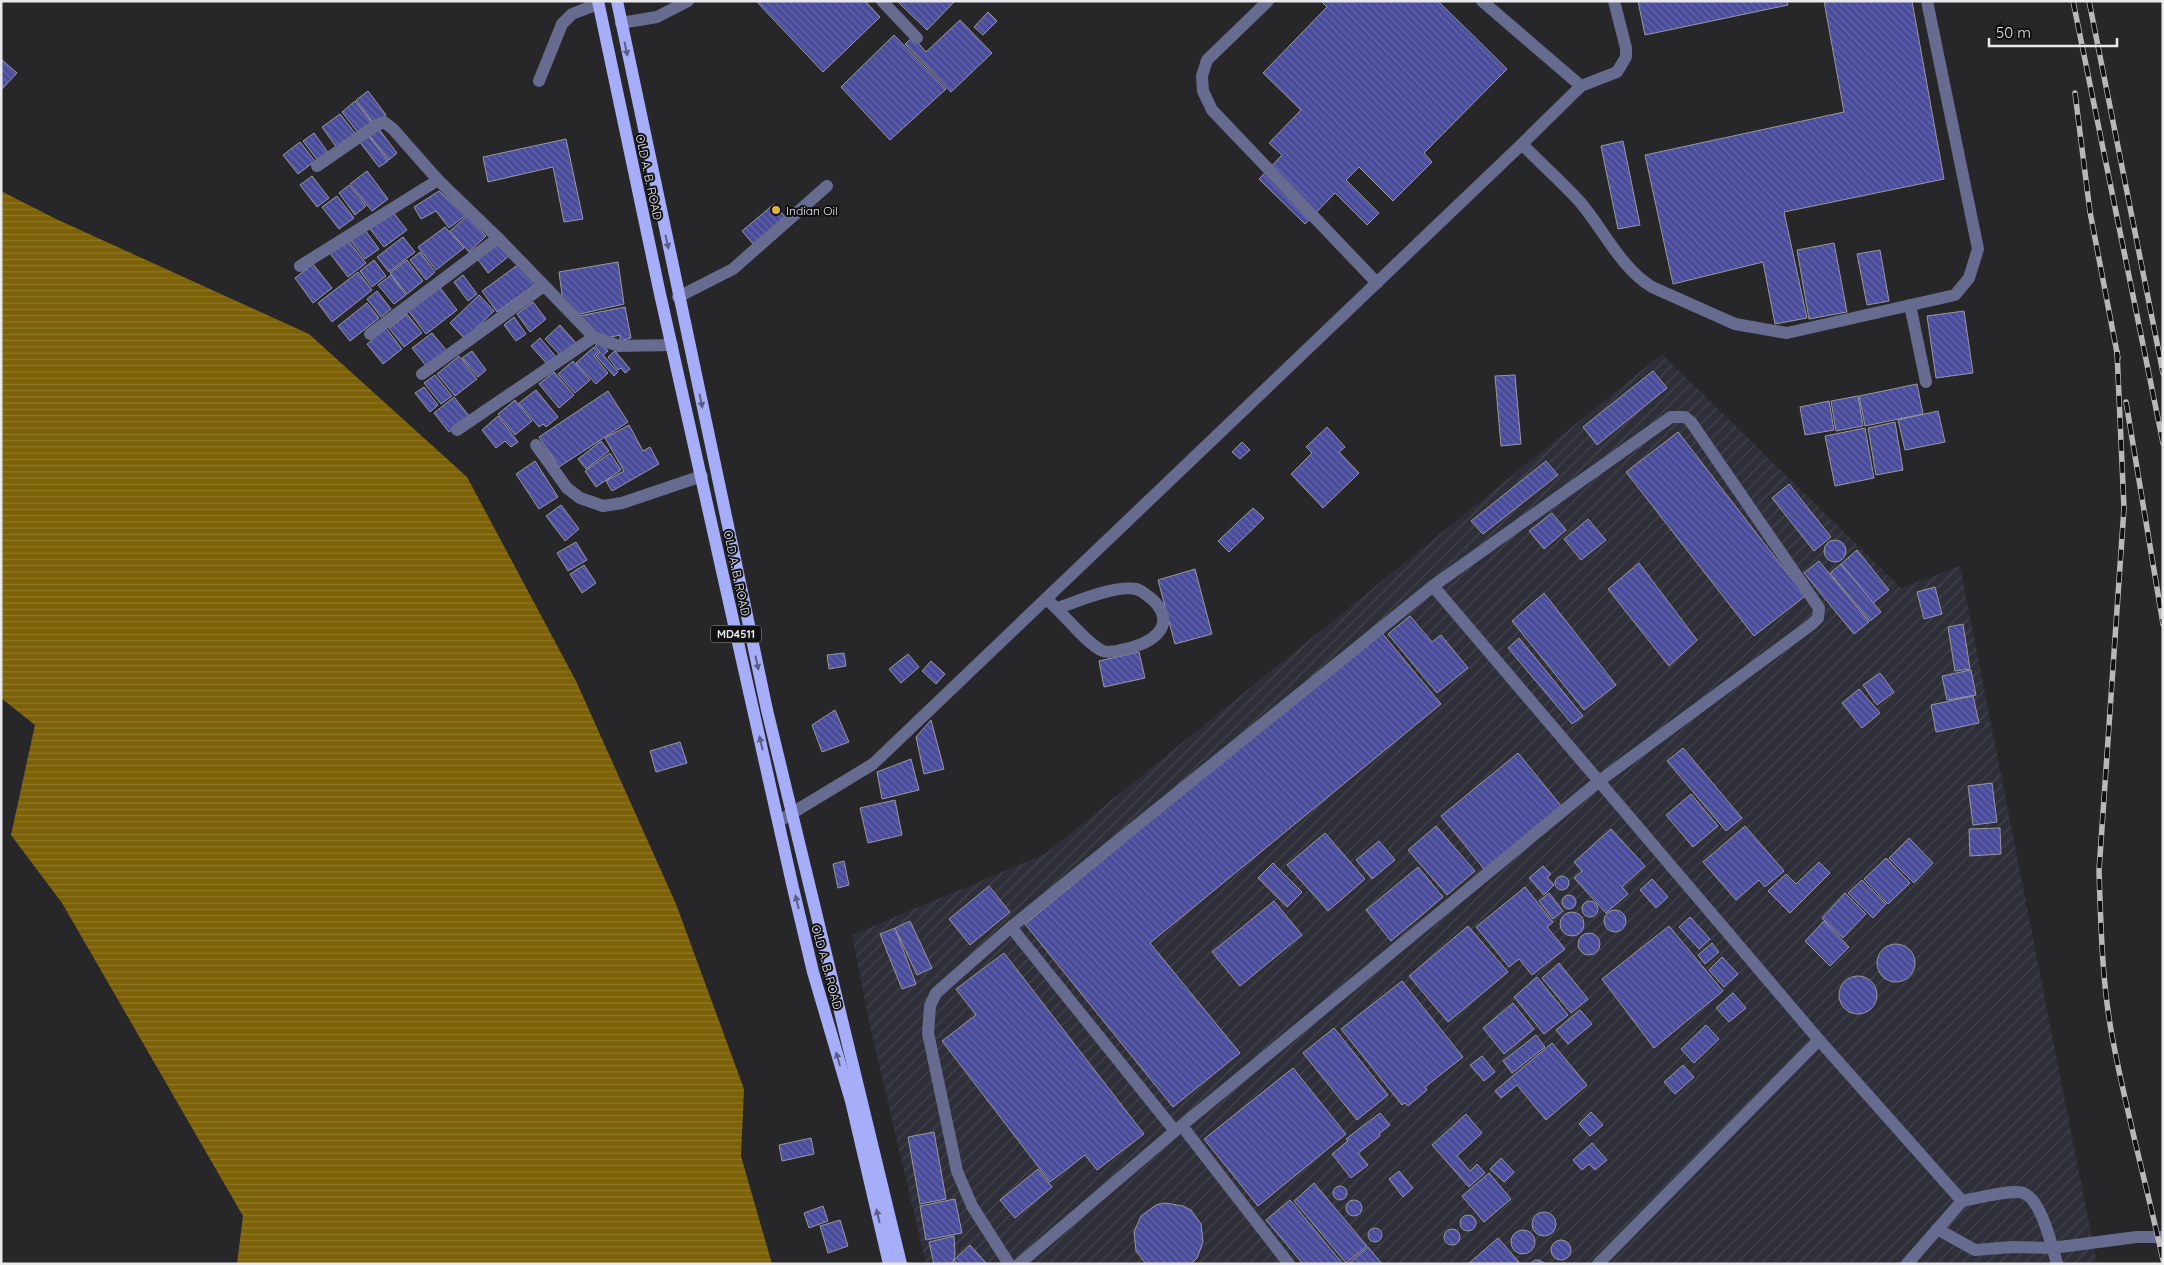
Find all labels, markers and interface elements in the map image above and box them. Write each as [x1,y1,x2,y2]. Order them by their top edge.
scale bar [1989,15,2116,47]
text: 50 m [1996,23,2031,42]
one-way arrow [623,41,631,57]
street label: OLD A. B. ROAD [633,133,665,222]
place label: Indian Oil [786,203,838,218]
marker: Indian Oil [770,204,782,216]
one-way arrow [663,235,671,250]
one-way arrow [697,394,705,409]
street label: OLD A. B. ROAD [721,529,753,618]
road number: MD4511 [711,626,761,642]
one-way arrow [753,655,761,671]
one-way arrow [757,736,765,751]
one-way arrow [792,894,800,909]
street label: OLD A. B. ROAD [808,923,846,1012]
one-way arrow [834,1051,842,1066]
one-way arrow [874,1209,882,1224]

